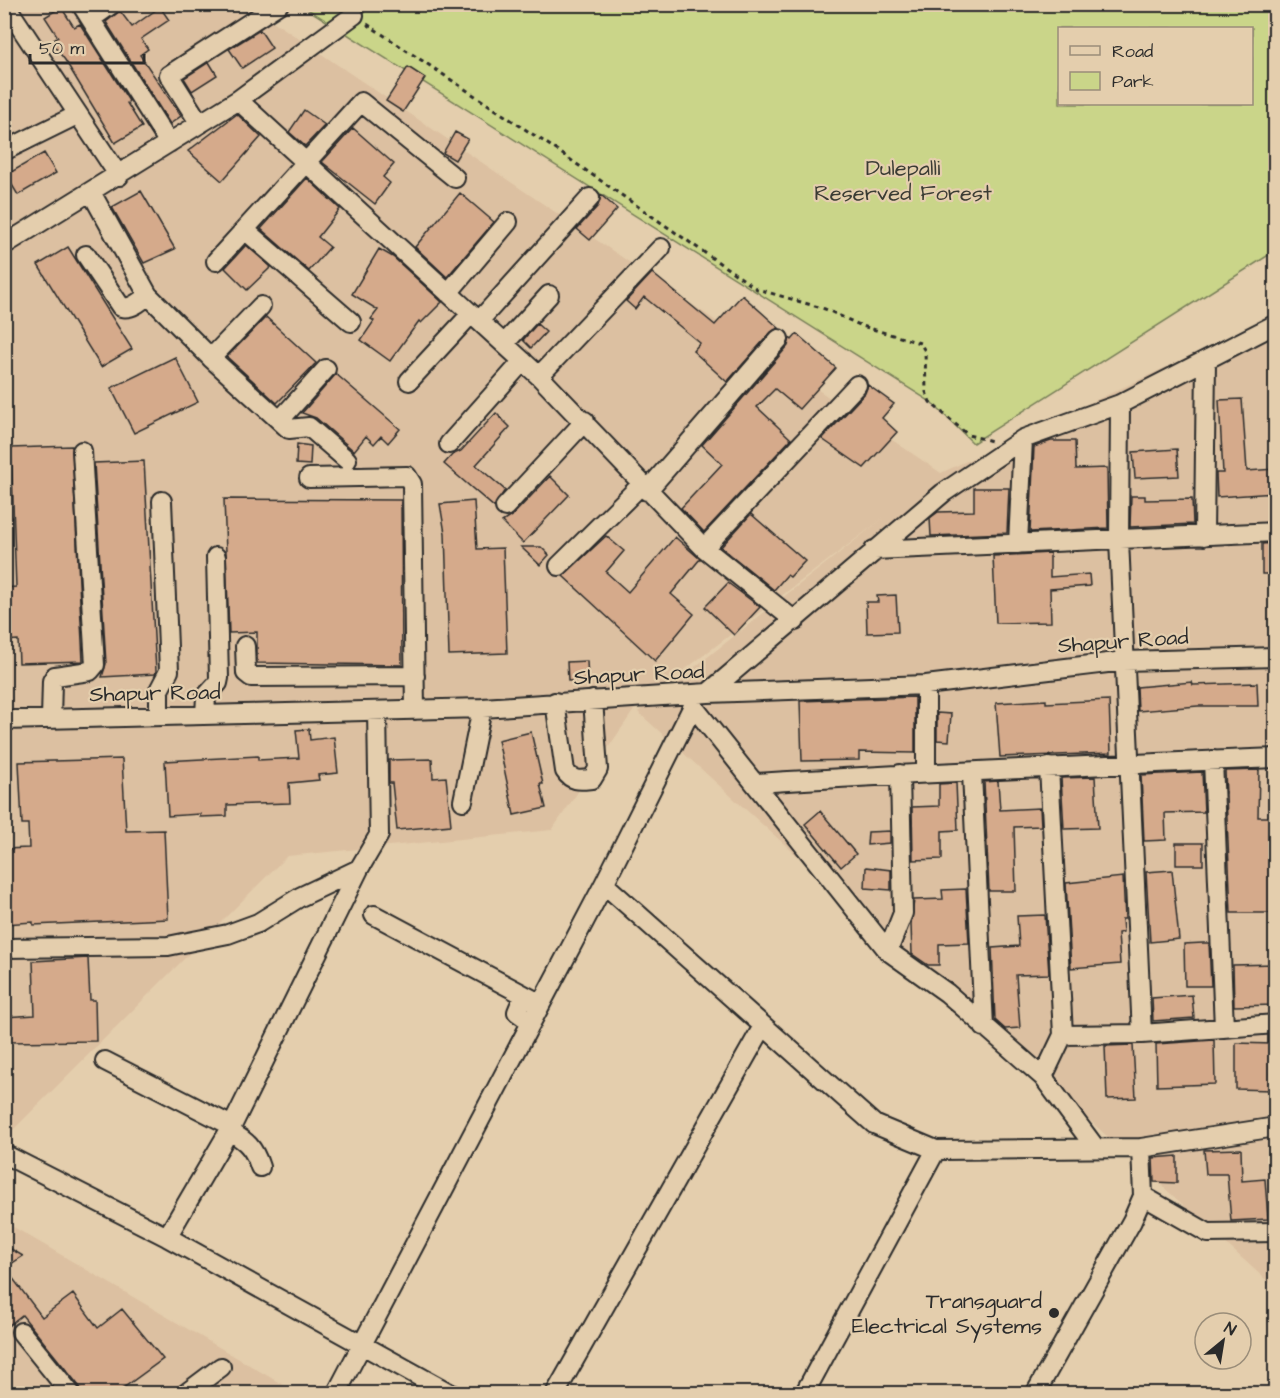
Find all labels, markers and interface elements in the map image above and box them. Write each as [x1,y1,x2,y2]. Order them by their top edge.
scale bar [30,27,144,65]
legend [1058,27,1253,105]
text: 50 m [39,36,84,61]
text: Road [1112,39,1153,64]
text: Park [1112,69,1154,94]
park label: Dulepalli Reserved Forest [814,153,992,209]
street label: Shapur Road [1057,621,1190,662]
street label: Shapur Road [573,656,705,693]
street label: Shapur Road [89,677,221,710]
place label: Transguard Electrical Systems [852,1286,1042,1343]
marker: Transguard Electrical Systems [1047,1306,1061,1320]
north arrow [1193,1311,1253,1371]
text: N [1220,1317,1240,1341]

